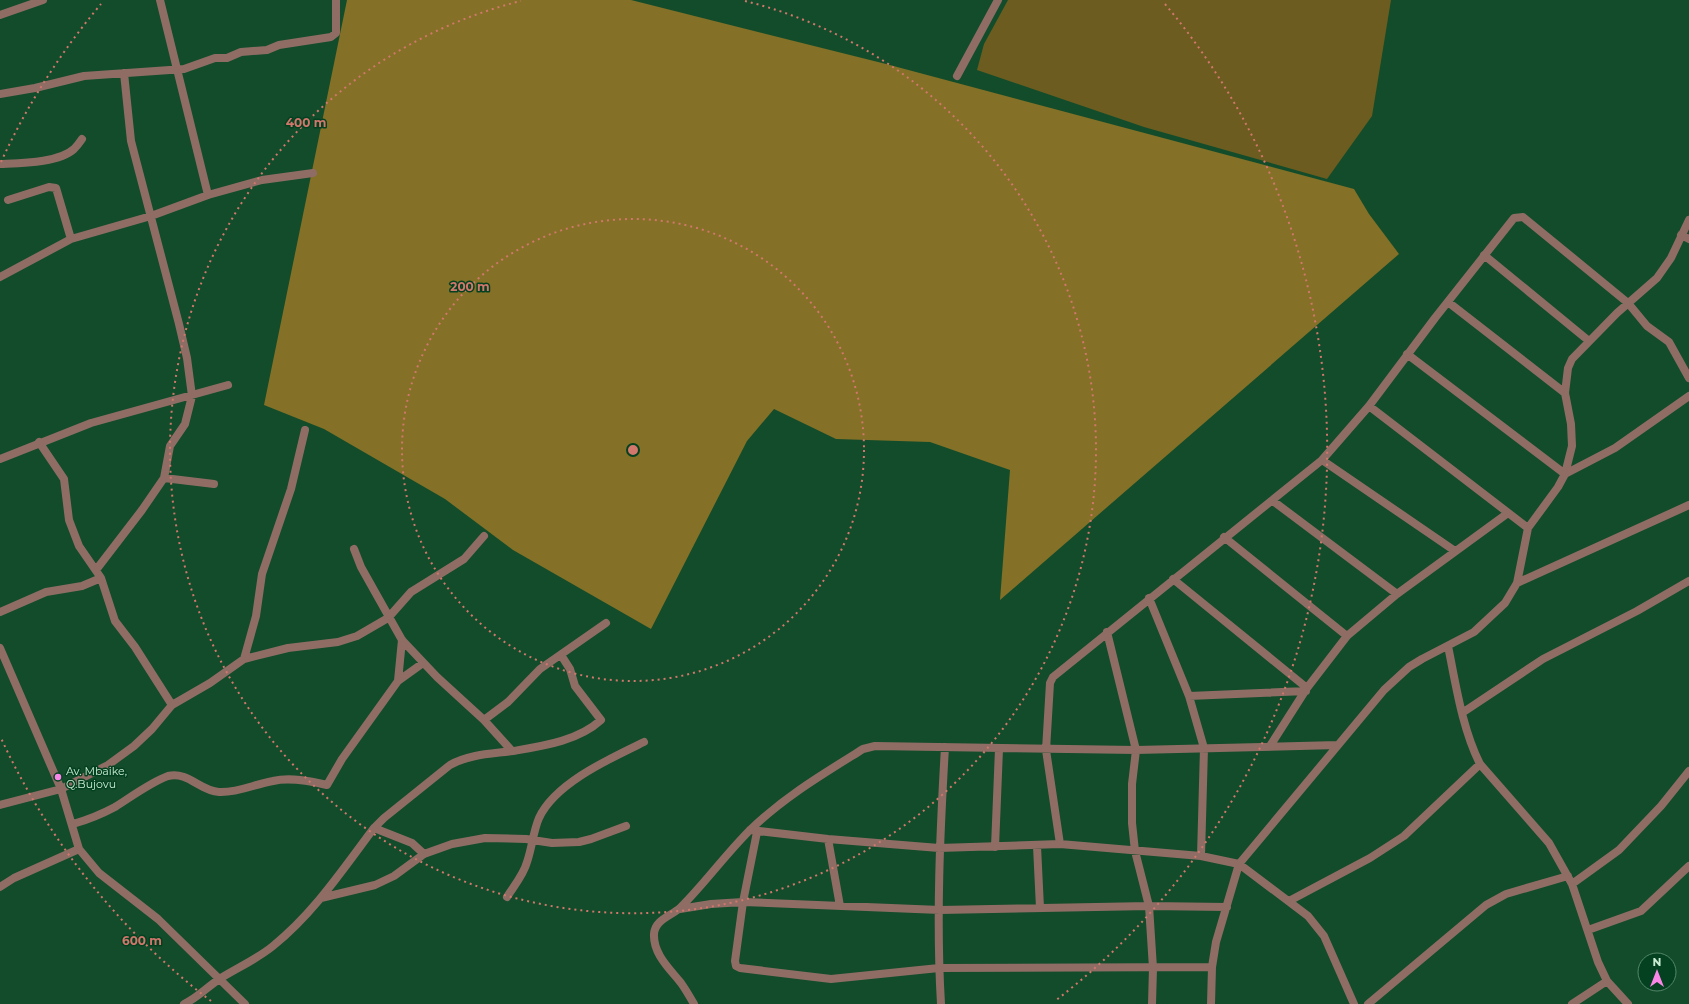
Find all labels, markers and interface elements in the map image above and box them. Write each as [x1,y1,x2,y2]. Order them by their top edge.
text: 400 m [286,115,326,130]
text: 200 m [450,279,490,294]
centre of rings [626,443,640,457]
place label: Av. Mbaike, Q.Bujovu [66,764,127,791]
marker: Av. Mbaike, Q.Bujovu [53,772,63,782]
text: 600 m [122,933,162,948]
north arrow [1637,952,1677,992]
text: N [1653,955,1661,969]

